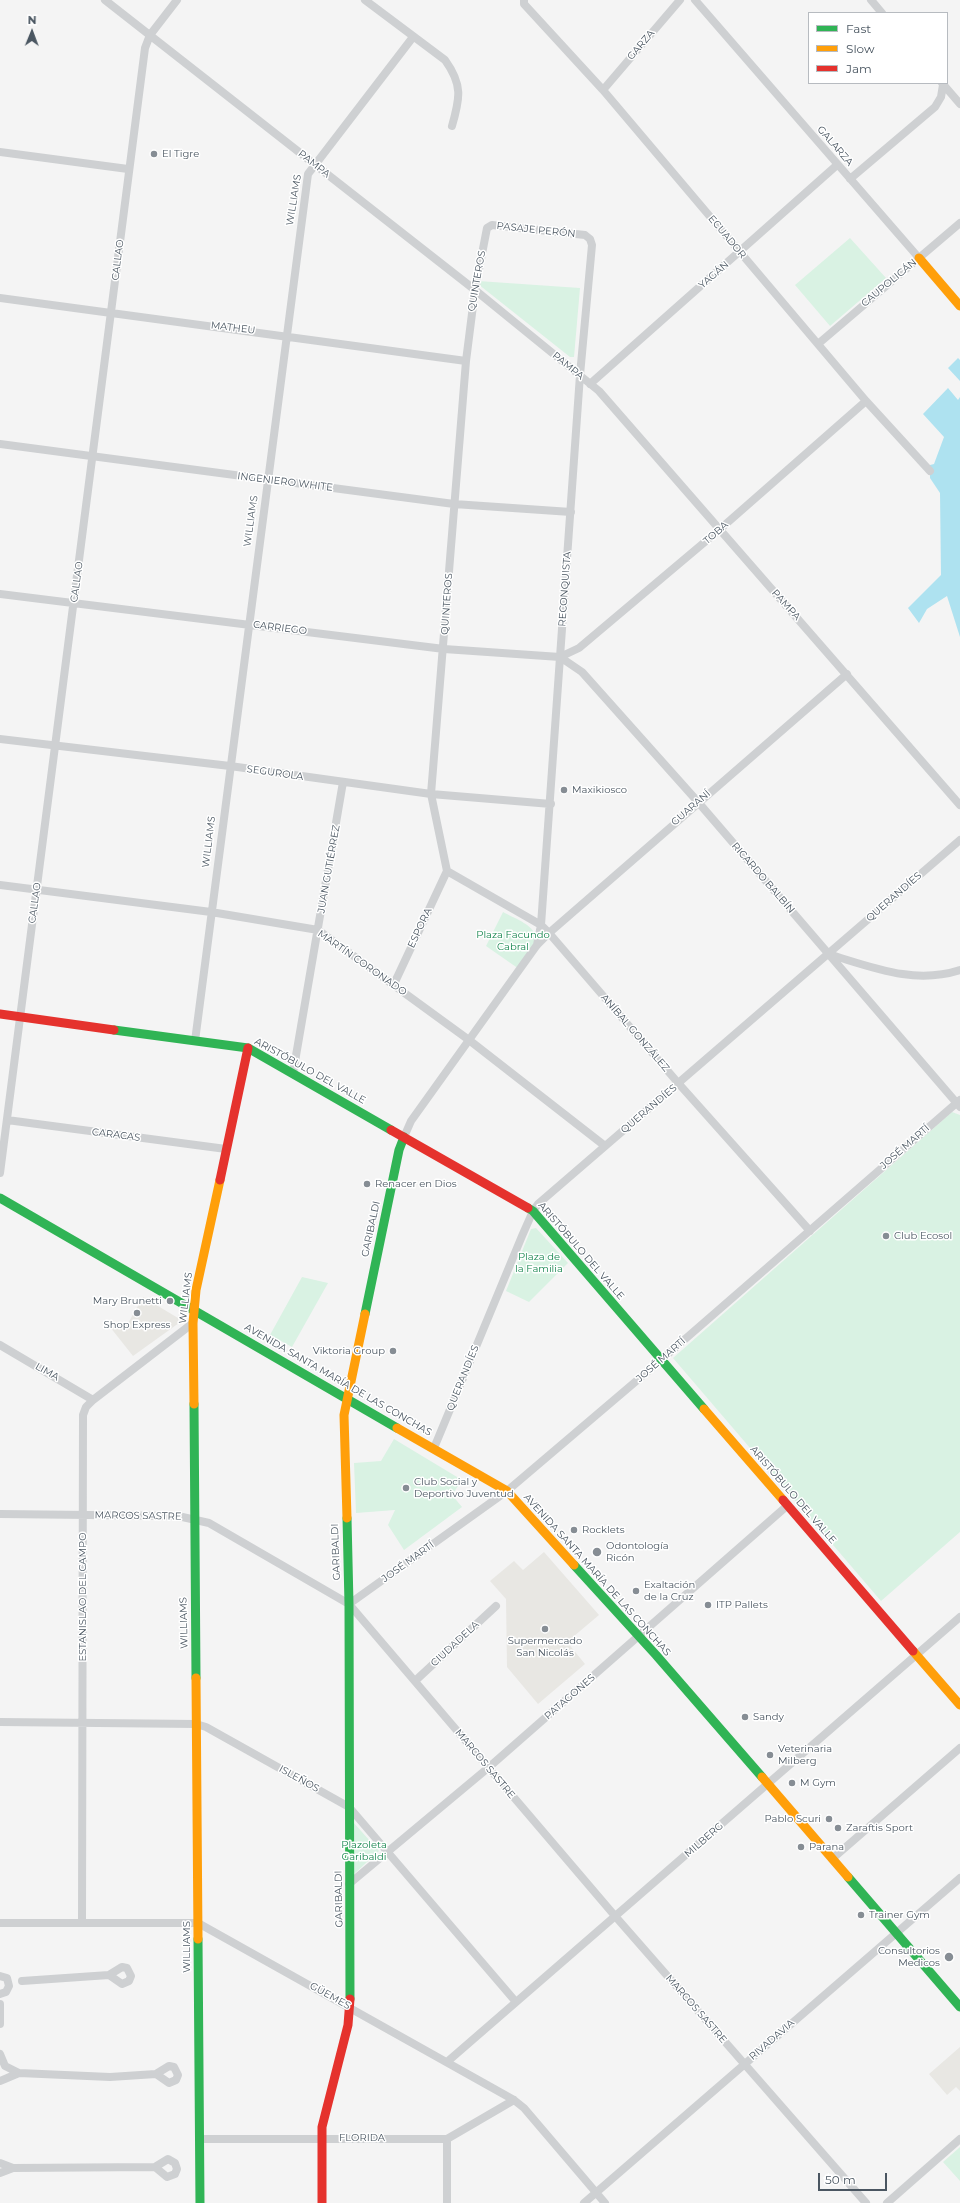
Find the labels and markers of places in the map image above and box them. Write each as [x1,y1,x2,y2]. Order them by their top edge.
place label: El Tigre [162,148,199,160]
marker: El Tigre [149,149,159,159]
place label: Maxikiosco [572,784,627,796]
marker: Maxikiosco [559,785,569,795]
place label: Renacer en Dios [375,1178,457,1190]
marker: Renacer en Dios [362,1179,372,1189]
place label: Club Ecosol [894,1230,952,1242]
marker: Club Ecosol [881,1231,891,1241]
place label: Mary Brunetti [93,1295,162,1307]
marker: Mary Brunetti [165,1296,175,1306]
marker: Shop Express [132,1308,142,1318]
place label: Shop Express [104,1319,170,1331]
place label: Viktoria Group [313,1345,385,1357]
marker: Viktoria Group [388,1346,398,1356]
place label: Club Social y Deportivo Juventud [414,1476,514,1500]
marker: Club Social y Deportivo Juventud [401,1483,411,1493]
place label: Rocklets [582,1524,625,1536]
marker: Rocklets [569,1525,579,1535]
place label: Odontología Ricón [606,1540,669,1564]
marker: Odontología Ricón [591,1546,603,1558]
place label: Exaltación de la Cruz [644,1579,695,1602]
marker: Exaltación de la Cruz [631,1586,641,1596]
place label: ITP Pallets [716,1599,768,1611]
marker: ITP Pallets [703,1600,713,1610]
marker: Supermercado San Nicolás [540,1624,550,1634]
place label: Supermercado San Nicolás [508,1635,582,1658]
place label: Sandy [753,1711,784,1723]
marker: Sandy [740,1712,750,1722]
place label: Veterinaria Milberg [778,1743,832,1766]
marker: Veterinaria Milberg [765,1750,775,1760]
place label: M Gym [800,1777,836,1789]
marker: M Gym [787,1778,797,1788]
place label: Pablo Scuri [765,1813,821,1825]
marker: Pablo Scuri [824,1814,834,1824]
place label: Zaraftis Sport [846,1822,913,1834]
marker: Zaraftis Sport [833,1823,843,1833]
place label: Parana [809,1841,844,1853]
marker: Parana [796,1842,806,1852]
place label: Trainer Gym [869,1909,930,1921]
marker: Trainer Gym [856,1910,866,1920]
place label: Consultorios Medicos [878,1945,940,1968]
marker: Consultorios Medicos [943,1951,955,1963]

